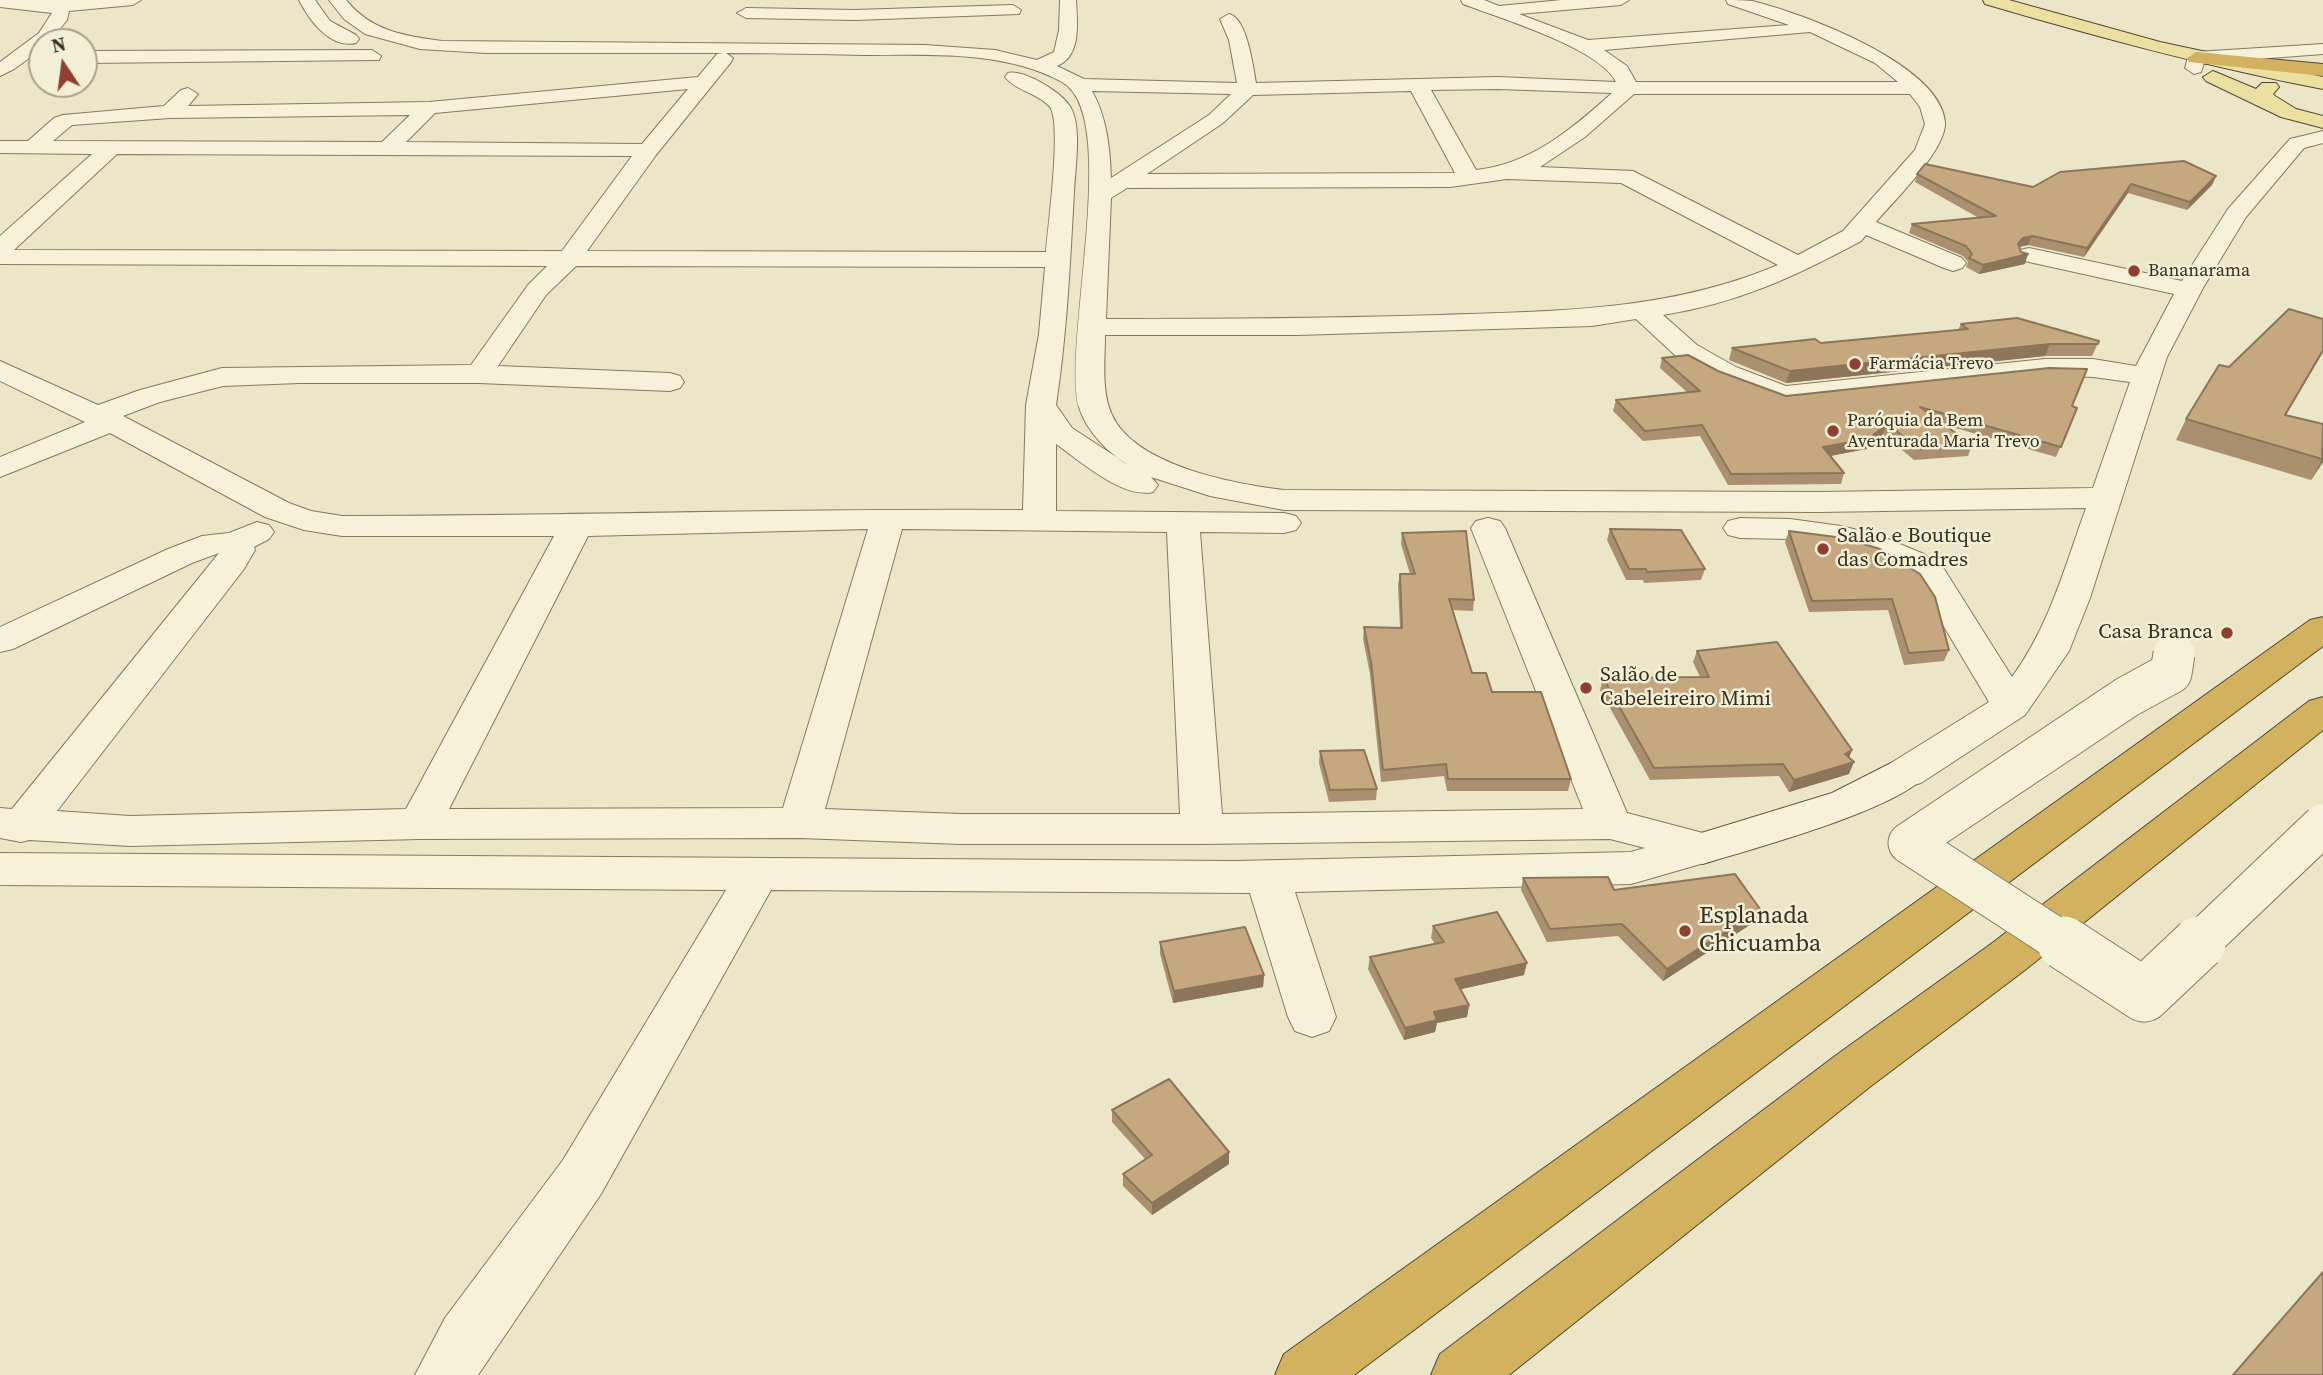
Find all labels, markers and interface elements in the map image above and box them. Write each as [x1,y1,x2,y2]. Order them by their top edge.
north arrow [28,28,98,98]
text: N [49,30,68,59]
place label: Bananarama [2148,260,2250,282]
marker: Bananarama [2126,263,2142,279]
place label: Farmácia Trevo [1869,353,1994,375]
marker: Farmácia Trevo [1847,356,1863,372]
place label: Paróquia da Bem Aventurada Maria Trevo [1847,410,2040,452]
marker: Paróquia da Bem Aventurada Maria Trevo [1825,423,1841,439]
place label: Salão e Boutique das Comadres [1837,524,1991,574]
marker: Salão e Boutique das Comadres [1815,541,1831,557]
place label: Casa Branca [2098,620,2213,646]
marker: Casa Branca [2219,625,2235,641]
place label: Salão de Cabeleireiro Mimi [1600,663,1771,713]
marker: Salão de Cabeleireiro Mimi [1578,680,1594,696]
place label: Esplanada Chicuamba [1699,903,1821,959]
marker: Esplanada Chicuamba [1677,923,1693,939]

